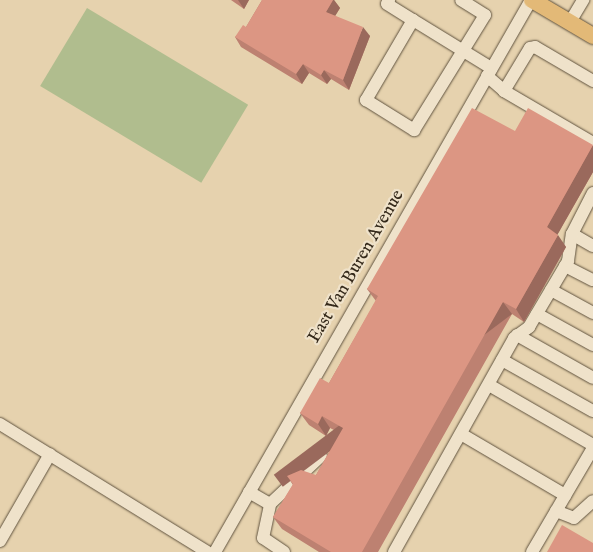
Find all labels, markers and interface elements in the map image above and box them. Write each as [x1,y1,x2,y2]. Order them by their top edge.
street label: East Van Buren Avenue [304,187,410,347]

